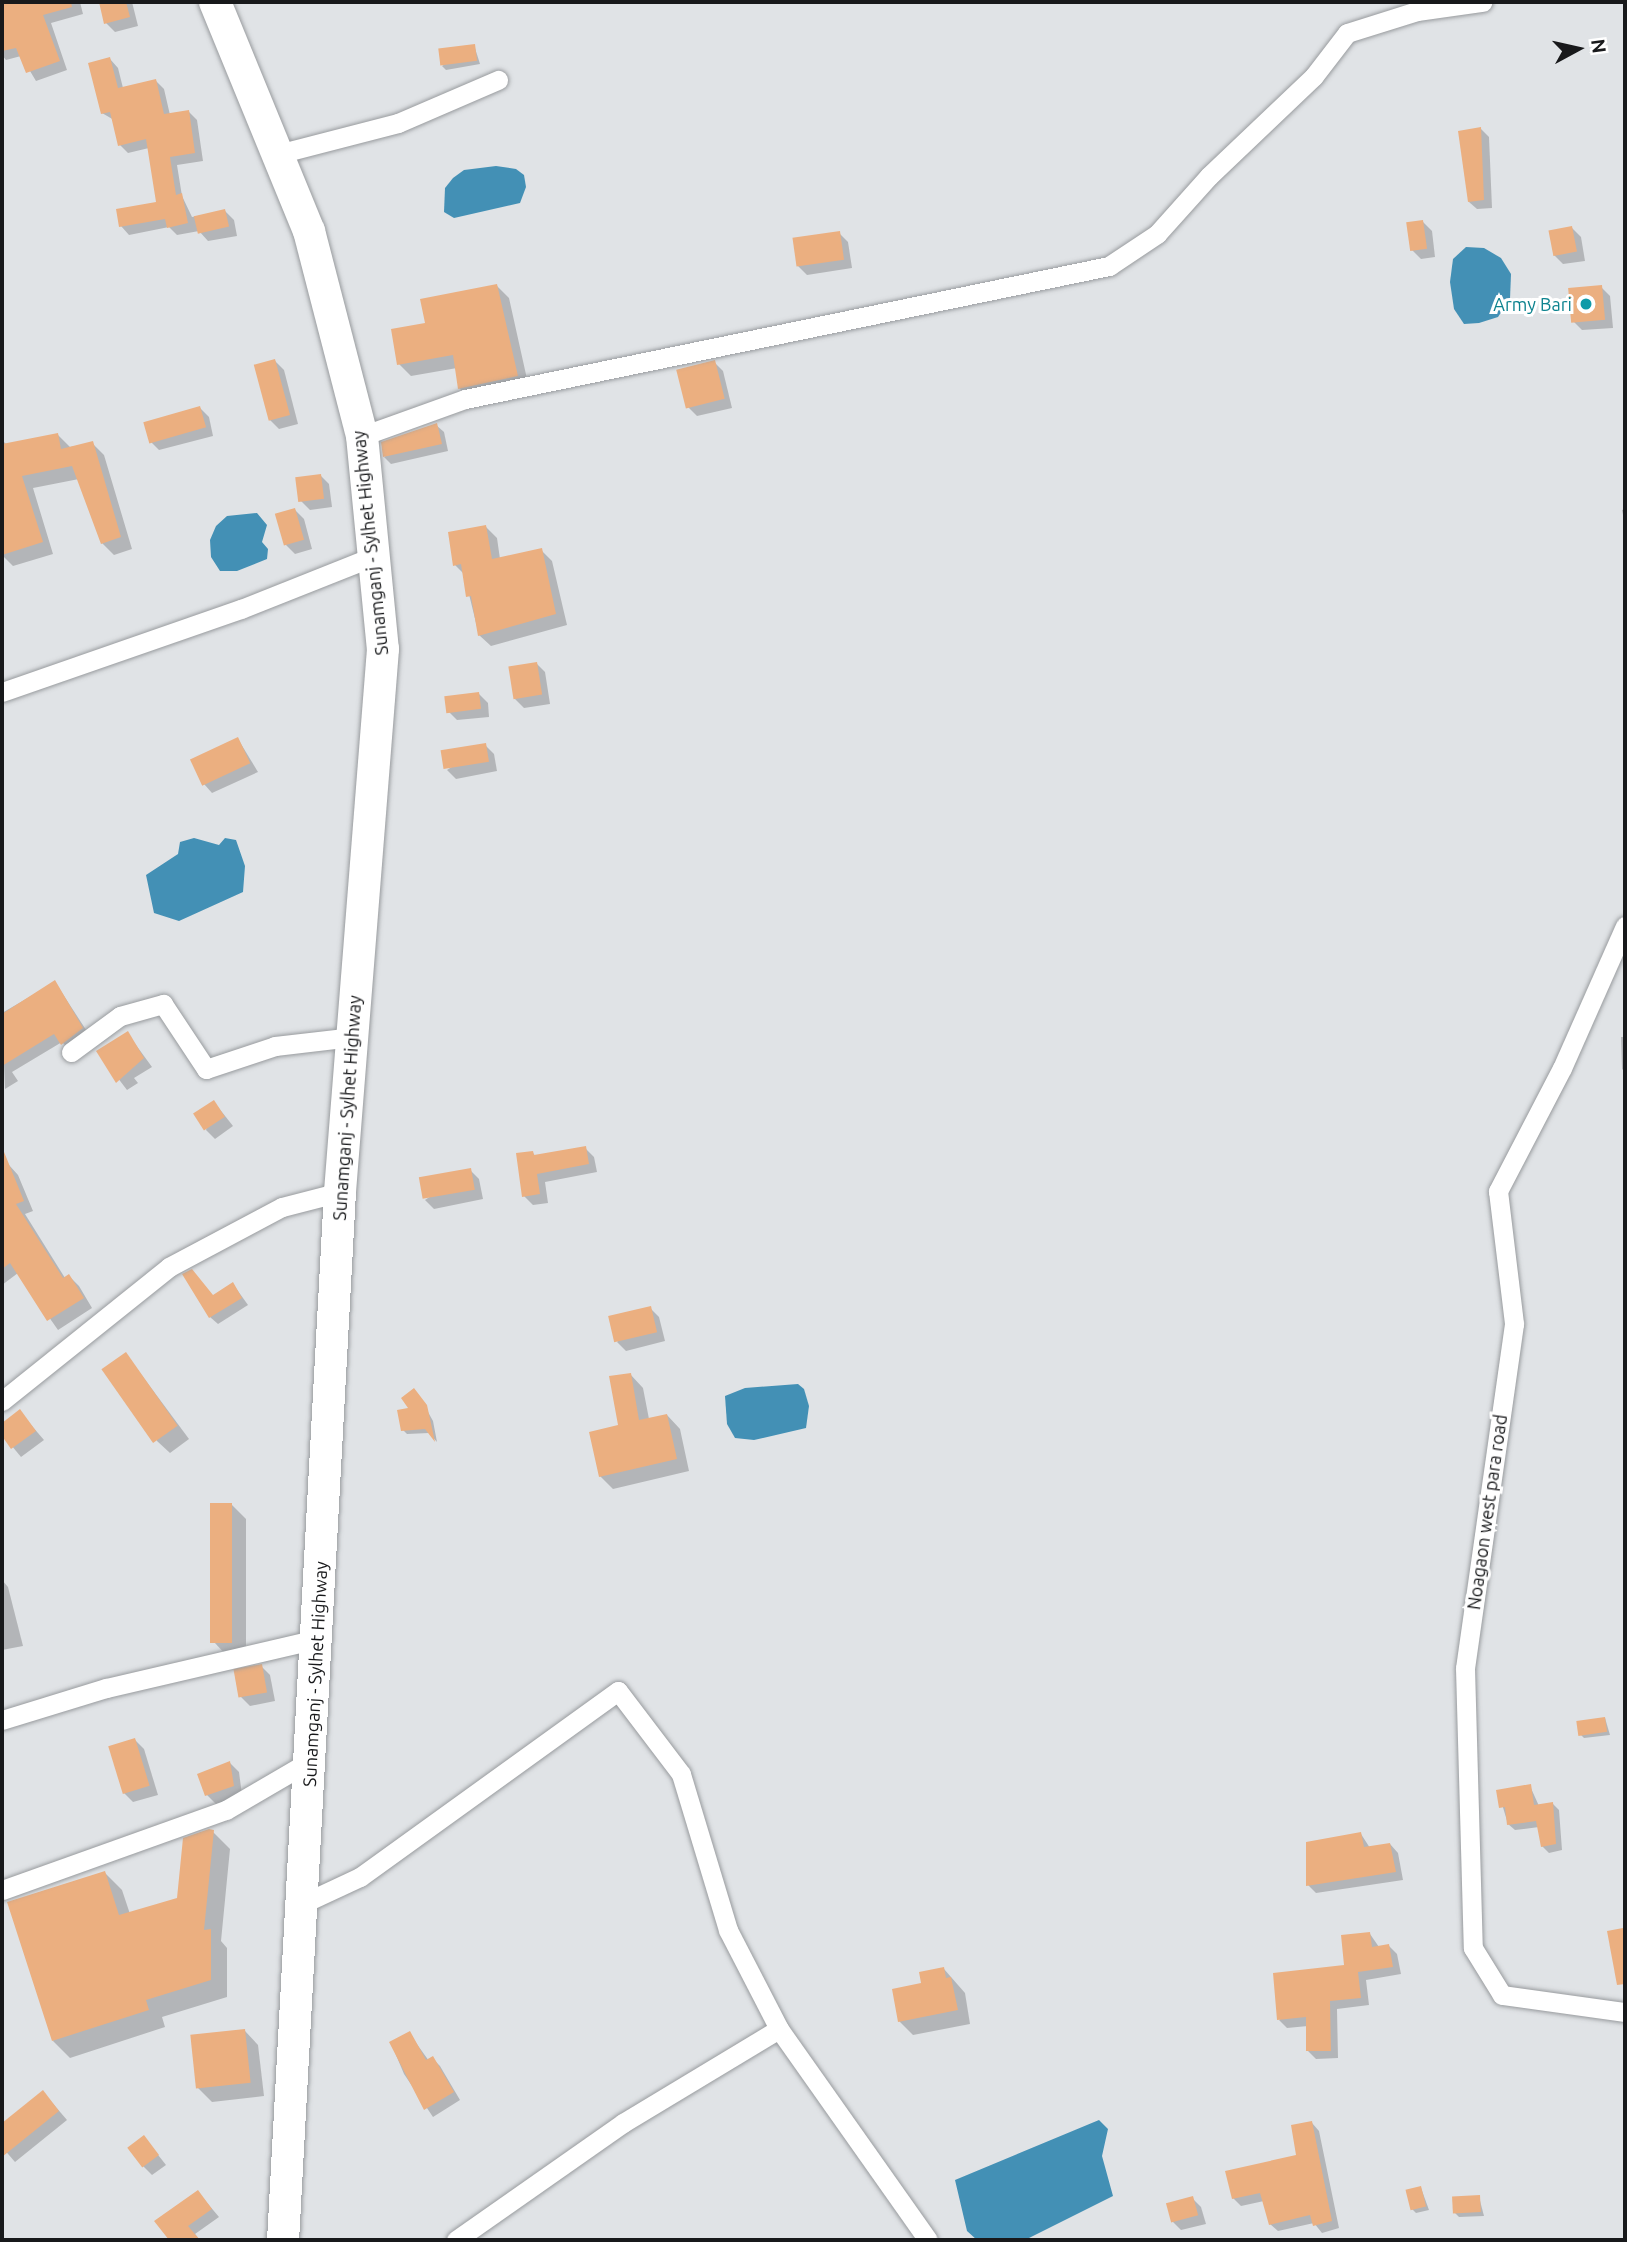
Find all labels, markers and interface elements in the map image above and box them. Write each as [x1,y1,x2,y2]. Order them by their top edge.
north arrow [1543,14,1613,84]
text: N [1587,38,1611,55]
place label: Army Bari [1493,293,1572,315]
marker: Army Bari [1578,296,1594,312]
street label: Sunamganj - Sylhet Highway [347,430,393,656]
street label: Sunamganj - Sylhet Highway [328,995,366,1221]
street label: Noagaon west para road [1463,1413,1511,1611]
street label: Sunamganj - Sylhet Highway [298,1561,332,1787]

